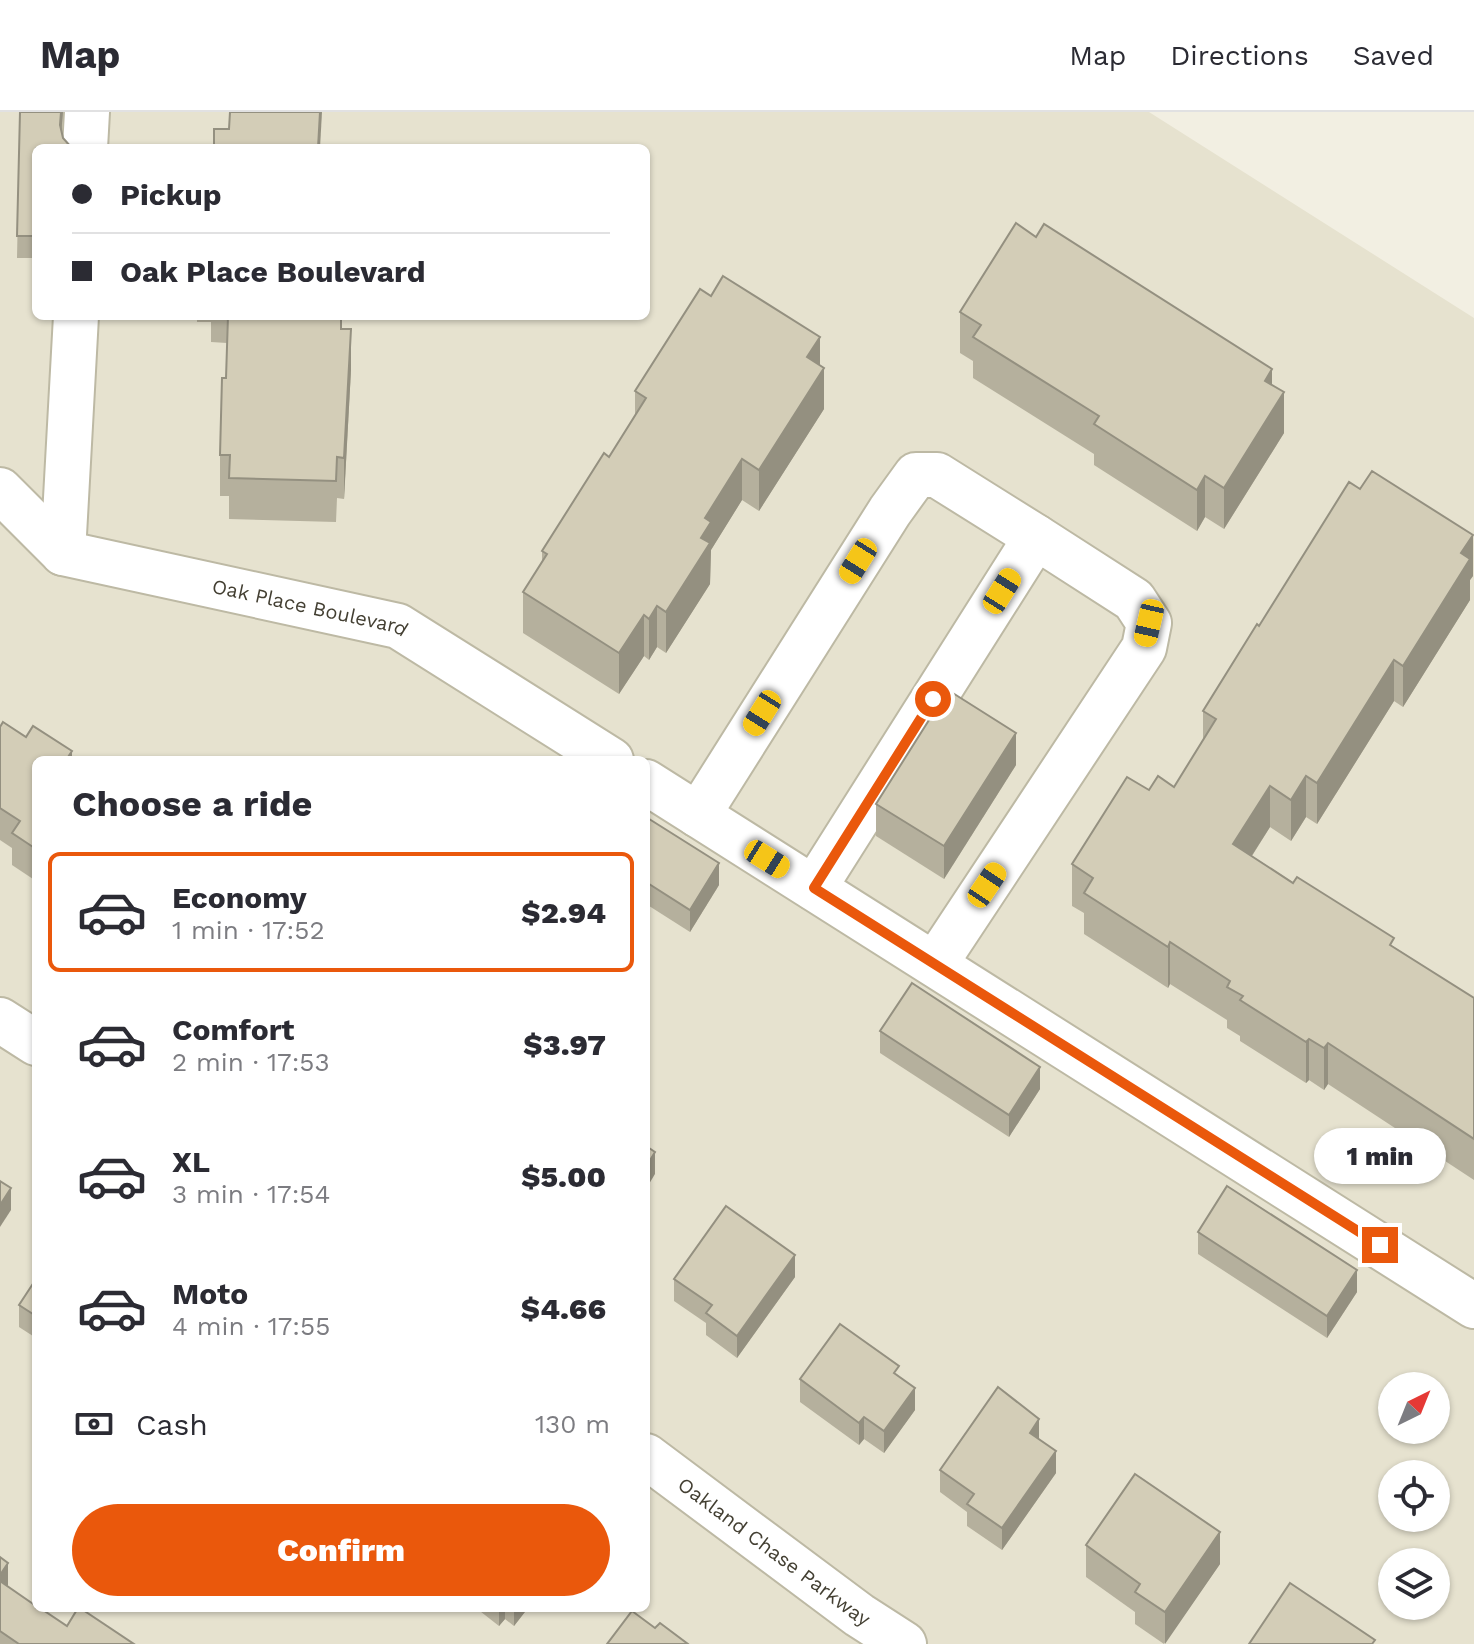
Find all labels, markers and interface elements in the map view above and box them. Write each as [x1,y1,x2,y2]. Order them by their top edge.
text: Map [40,33,120,77]
text: Map [1069,39,1126,72]
text: Directions [1170,39,1309,72]
text: Saved [1353,39,1434,72]
text: Pickup [120,177,222,212]
text: Oak Place Boulevard [120,254,426,289]
car [835,534,881,588]
car [979,564,1025,618]
street label: Oak Place Boulevard [210,574,413,641]
car [1132,597,1166,649]
route start [915,681,951,717]
car [739,686,785,740]
text: Choose a ride [72,783,312,825]
car [740,836,794,882]
car [964,858,1010,912]
icon: car [76,876,148,948]
text: Economy [172,880,307,915]
text: $2.94 [521,895,606,930]
text: 1 min · 17:52 [172,915,325,945]
icon: car [76,1008,148,1080]
text: Comfort [172,1012,294,1047]
text: $3.97 [523,1027,606,1062]
text: 2 min · 17:53 [172,1047,330,1077]
callout: 1 min [1314,1129,1446,1185]
icon: car [76,1140,148,1212]
text: 1 min [1347,1141,1413,1171]
text: XL [172,1144,210,1179]
text: $5.00 [521,1159,606,1194]
text: 3 min · 17:54 [172,1179,330,1209]
route end [1362,1227,1398,1263]
icon: car [76,1272,148,1344]
text: Moto [172,1276,248,1311]
text: $4.66 [521,1291,606,1326]
text: 4 min · 17:55 [172,1311,330,1341]
north arrow [1378,1372,1450,1444]
map controls [1378,1372,1450,1620]
icon: cash [72,1402,116,1446]
text: Cash [136,1407,208,1442]
text: 130 m [535,1409,610,1439]
button: locate [1378,1460,1450,1532]
street label: Oakland Chase Parkway [673,1472,875,1631]
button: Confirm [72,1504,610,1596]
button: layers [1378,1548,1450,1620]

